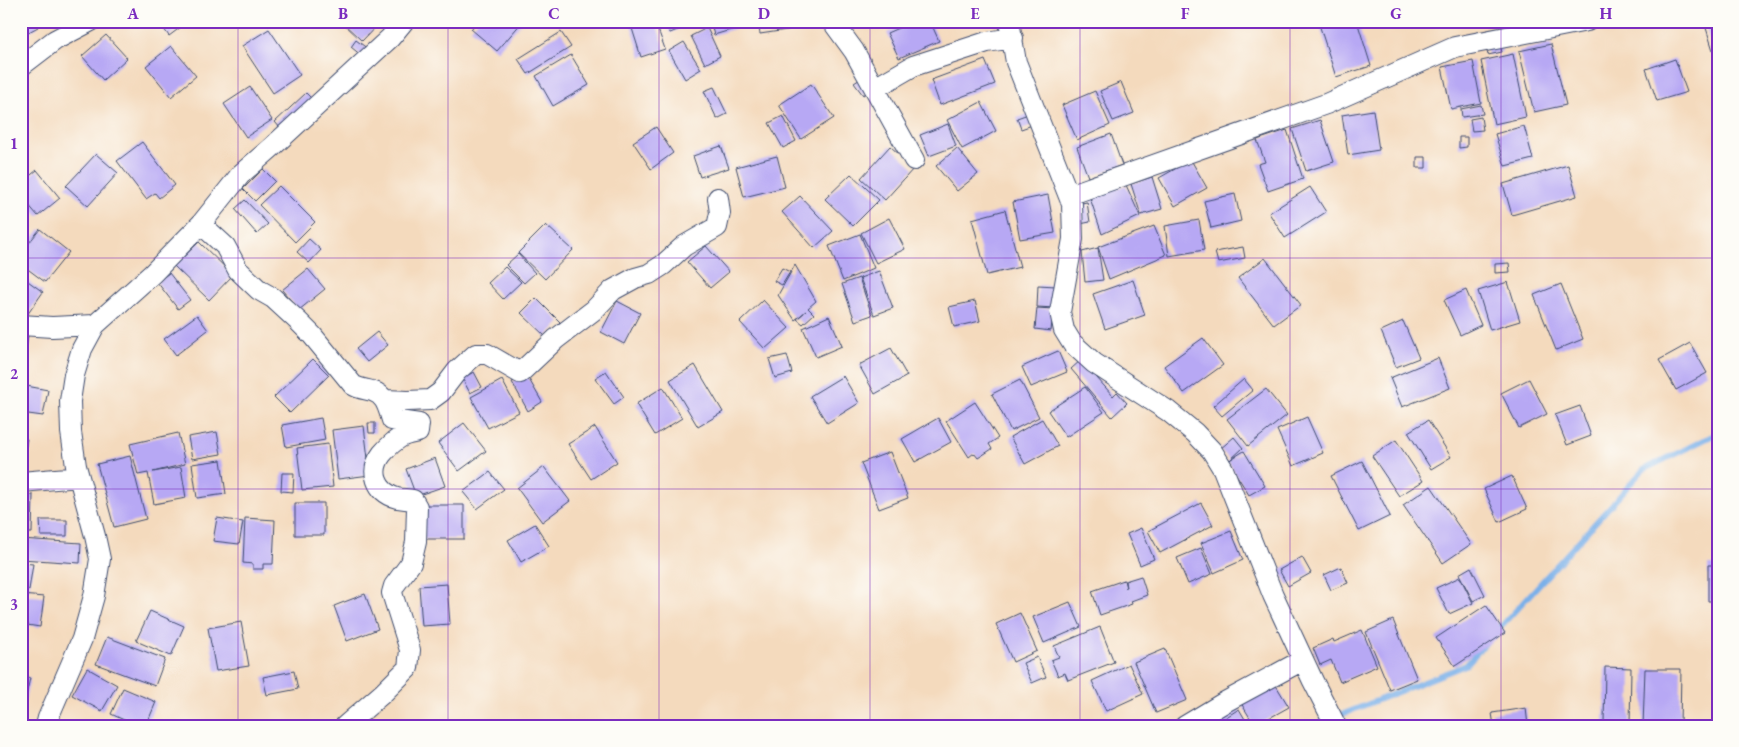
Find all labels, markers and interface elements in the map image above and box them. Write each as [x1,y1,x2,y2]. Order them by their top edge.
text: A [126,3,139,24]
text: B [338,3,348,24]
text: C [548,3,560,24]
text: D [758,3,770,24]
text: E [970,3,980,24]
text: F [1181,3,1190,24]
text: G [1390,3,1402,24]
text: H [1600,3,1613,24]
text: 1 [10,133,18,154]
text: 2 [10,363,19,384]
text: 3 [10,594,18,615]

